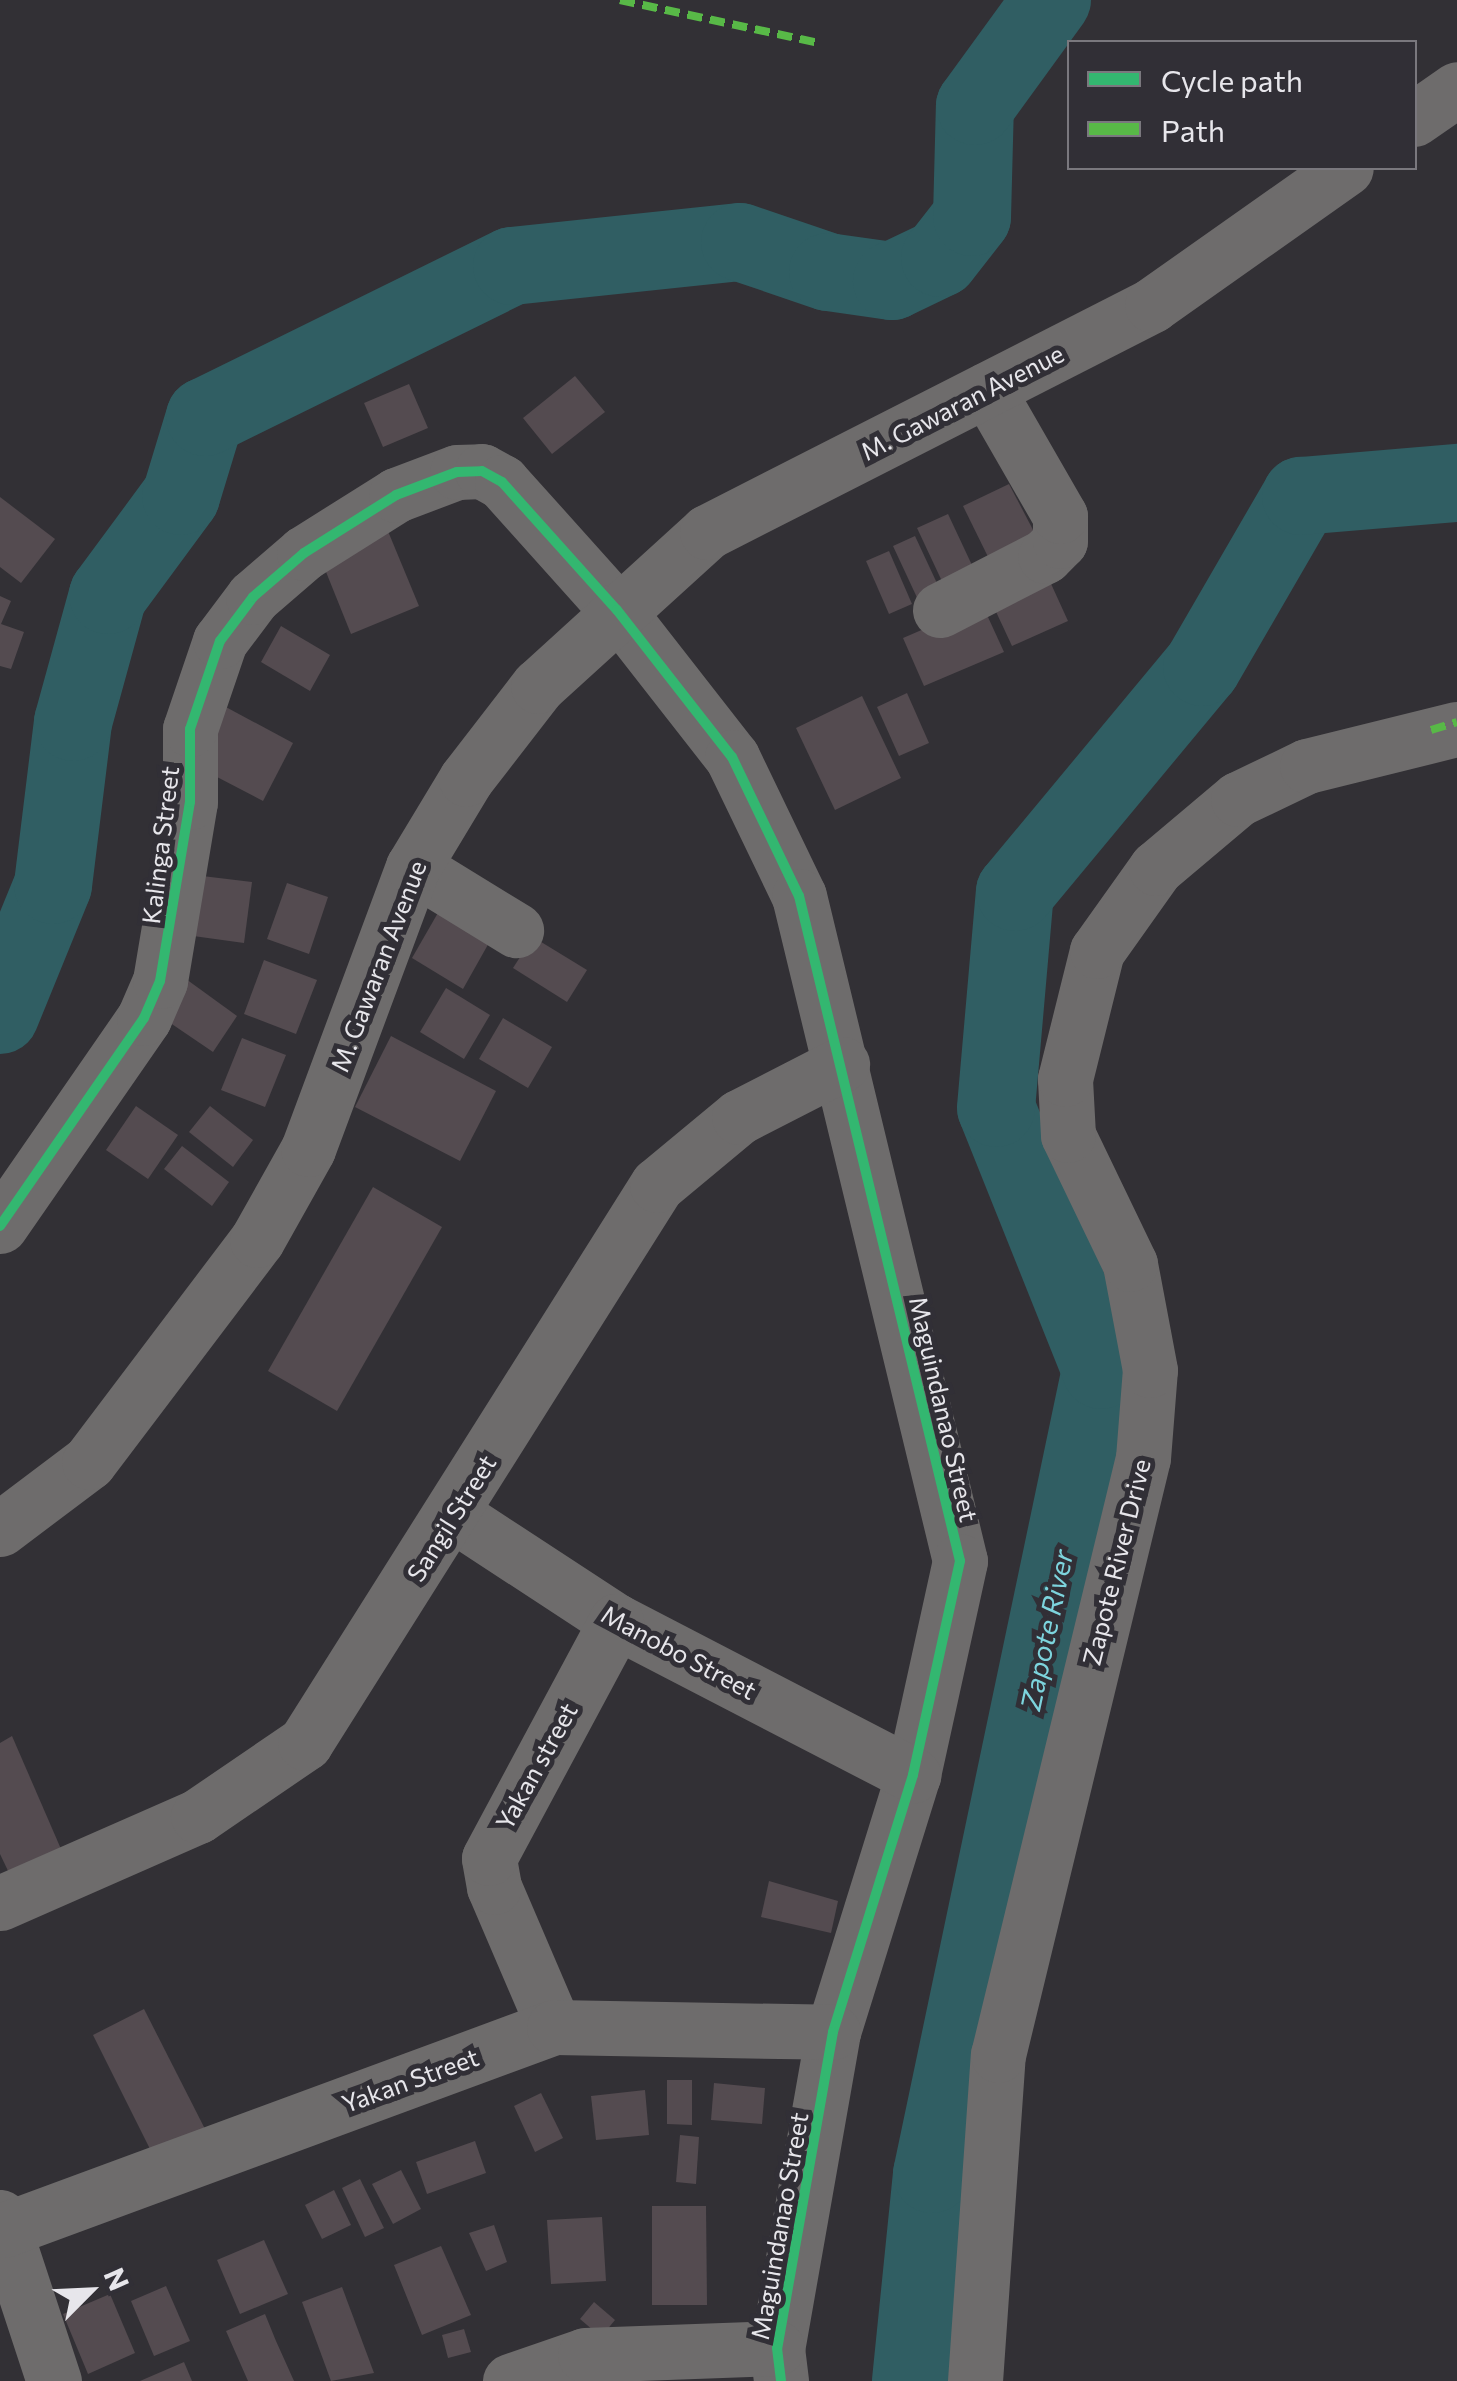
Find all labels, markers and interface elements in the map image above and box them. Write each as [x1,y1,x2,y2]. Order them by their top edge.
legend [1067,40,1417,170]
text: Cycle path [1161,61,1303,98]
text: Path [1161,111,1225,148]
street label: M. Gawaran Avenue [855,338,1069,466]
street label: Kalinga Street [135,764,185,926]
street label: M. Gawaran Avenue [324,856,432,1076]
street label: Maguindanao Street [903,1293,985,1525]
street label: Sangil Street [400,1449,502,1587]
street label: Zapote River Drive [1076,1456,1156,1668]
water label: Zapote River [1013,1546,1079,1714]
street label: Manobo Street [596,1599,762,1705]
street label: Yakan street [489,1697,583,1835]
street label: Yakan Street [338,2041,482,2119]
street label: Maguindanao Street [744,2110,814,2342]
north arrow [40,2241,140,2341]
text: N [98,2262,137,2295]

